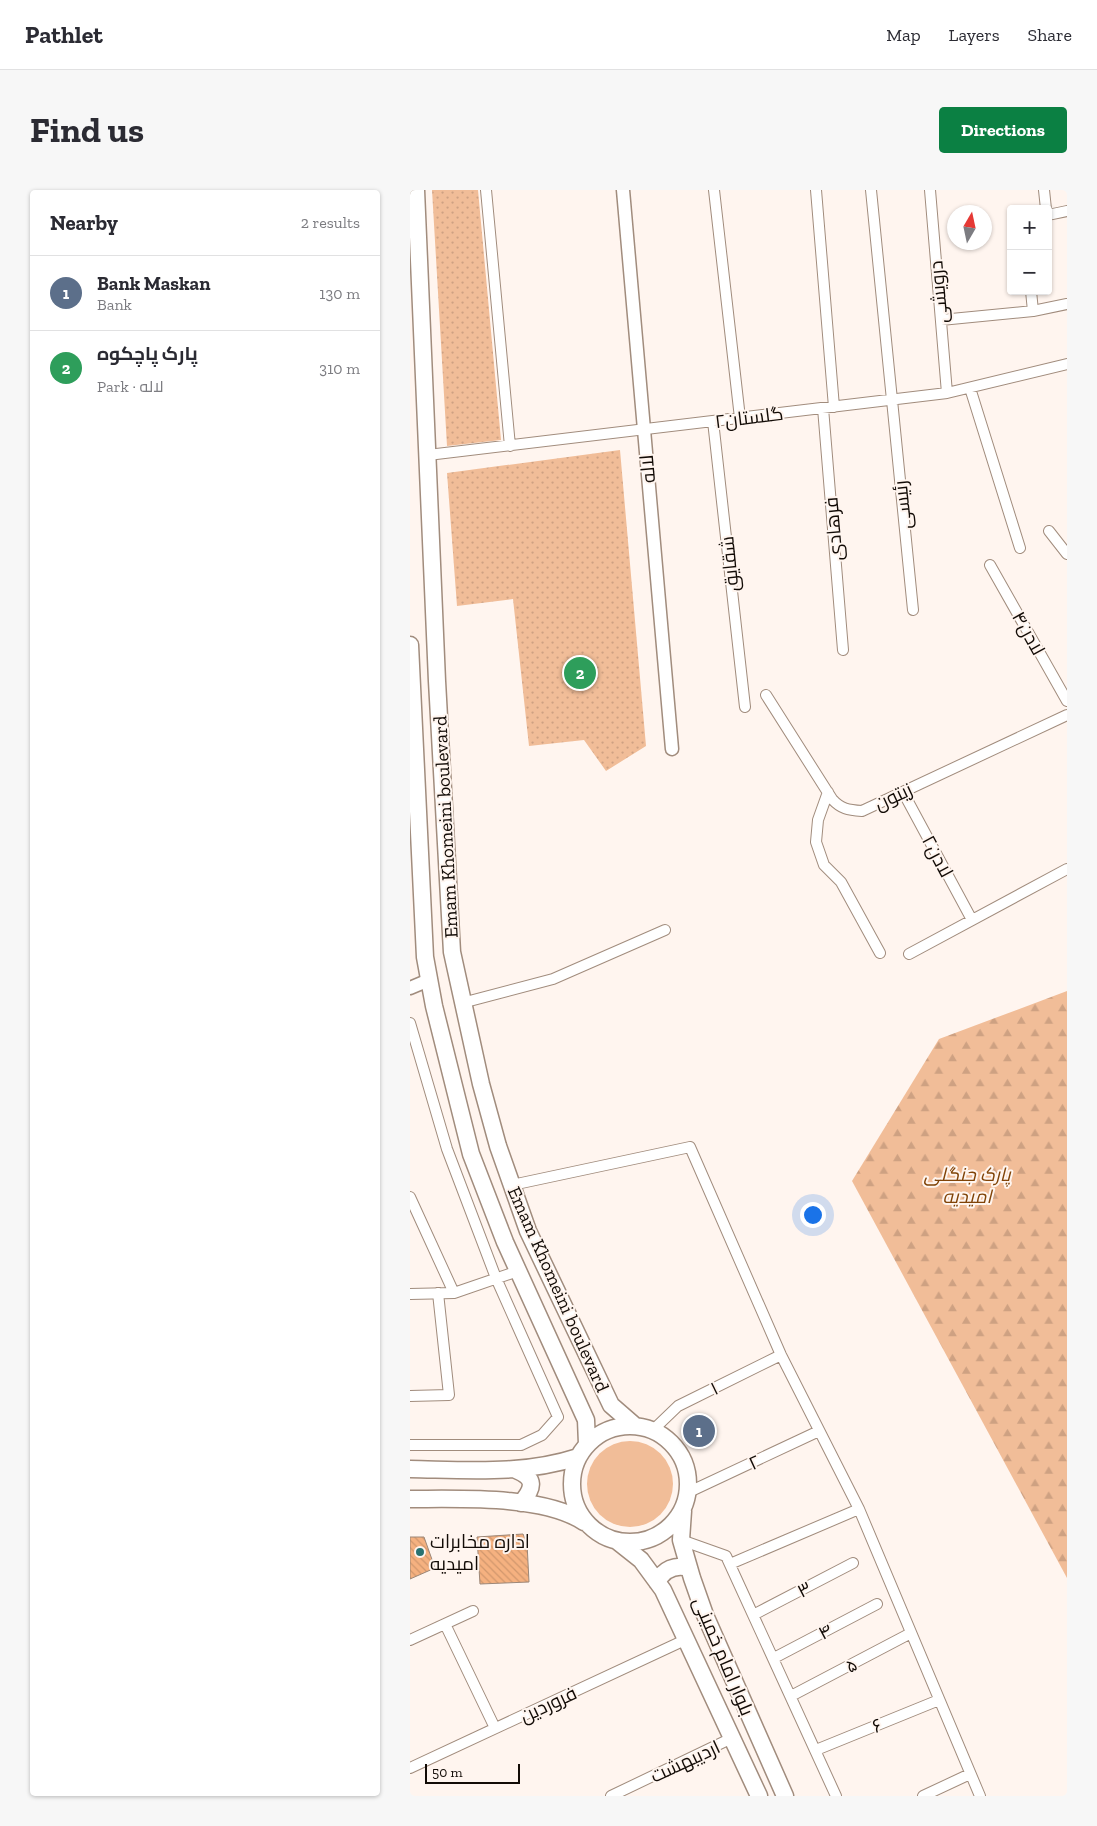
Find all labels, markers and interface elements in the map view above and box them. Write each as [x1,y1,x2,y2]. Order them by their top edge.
text: Pathlet [25,20,103,49]
text: Map [886,24,921,46]
text: Layers [949,24,1000,46]
text: Share [1028,24,1072,46]
button: Directions [939,107,1067,153]
text: Find us [30,109,144,151]
north arrow [947,205,992,250]
map controls [1007,205,1052,295]
button: + [1007,205,1052,250]
text: Nearby [50,210,118,235]
text: 2 results [301,213,360,232]
button: − [1007,250,1052,295]
street label: درویشی [924,260,953,324]
text: Bank Maskan [97,272,210,295]
text: 1 [63,284,69,303]
text: 130 m [319,284,360,303]
text: Bank [97,295,132,314]
text: پارک پاچکوه [97,342,198,365]
text: 2 [62,359,70,378]
text: 310 m [319,359,360,378]
text: Park · لاله [97,377,163,396]
street label: گلستان۲ [713,402,785,433]
street label: لاله [635,454,660,484]
street label: رئیسی [889,479,916,530]
street label: فرهادی [819,496,848,562]
street label: شقایق [715,535,745,593]
street label: لادن۴ [1007,607,1050,659]
pin: 2 [564,654,596,692]
street label: Emam Khomeini boulevard [428,715,463,939]
street label: زیتون [871,778,916,815]
street label: لادن۲ [917,831,958,881]
park label: پارک جنگلی امیدیه [924,1163,1011,1208]
street label: Emam Khomeini boulevard [503,1183,615,1396]
your location [800,1202,826,1228]
street label: ۱ [707,1377,722,1400]
pin: 1 [683,1412,715,1450]
street label: ۲ [745,1450,764,1475]
place label: اداره مخابرات امیدیه [430,1530,530,1575]
marker: اداره مخابرات امیدیه [414,1546,426,1558]
street label: ۳ [793,1576,815,1603]
street label: بلوار امام خمینی [686,1593,759,1720]
street label: ۴ [814,1618,836,1645]
street label: ۵ [841,1653,861,1678]
street label: فروردین [516,1681,580,1728]
street label: ۶ [869,1713,886,1738]
street label: اردیبهشت [647,1735,724,1788]
scale bar [425,1761,520,1784]
text: 50 m [432,1764,463,1781]

